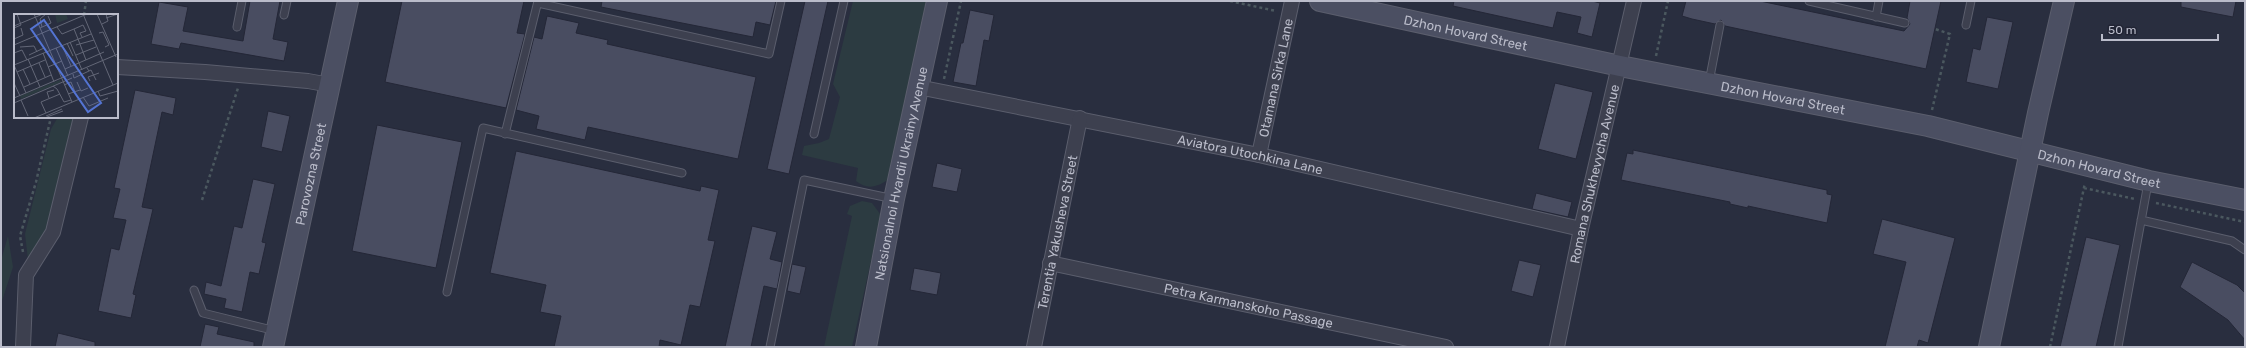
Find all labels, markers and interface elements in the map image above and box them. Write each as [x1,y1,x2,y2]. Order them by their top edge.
street label: Dzhon Hovard Street [1402,12,1529,53]
inset map [14,14,118,118]
scale bar [2102,16,2218,42]
street label: Otamana Sirka Lane [1256,17,1296,138]
text: 50 m [2108,23,2136,37]
street label: Natsionalnoi Hvardii Ukrainy Avenue [871,65,930,282]
street label: Dzhon Hovard Street [1720,78,1846,117]
street label: Romana Shukhevycha Avenue [1567,83,1622,265]
street label: Parovozna Street [292,121,329,227]
street label: Aviatora Utochkina Lane [1176,131,1324,177]
street label: Dzhon Hovard Street [2036,146,2162,191]
street label: Terentia Yakusheva Street [1034,154,1080,311]
street label: Petra Karmanskoho Passage [1163,280,1334,330]

